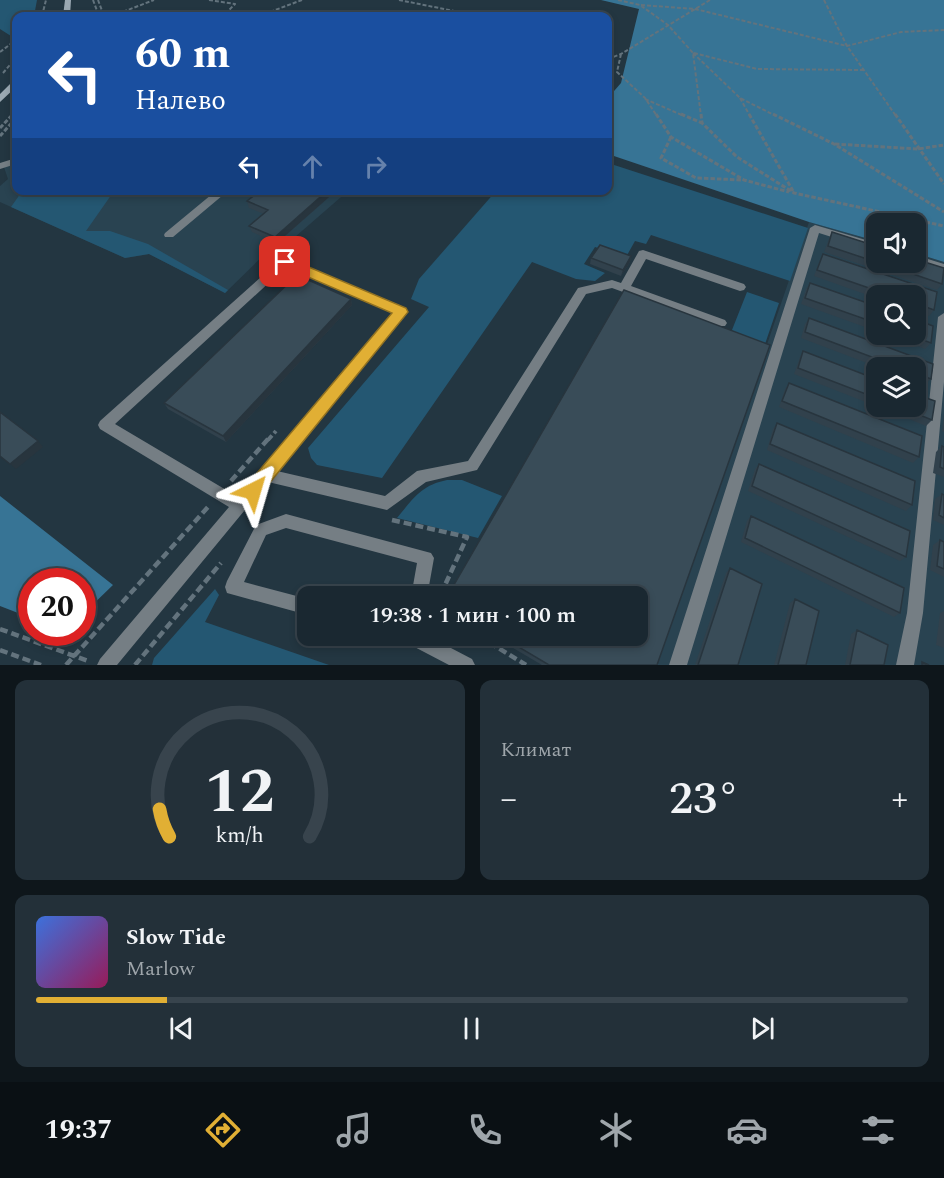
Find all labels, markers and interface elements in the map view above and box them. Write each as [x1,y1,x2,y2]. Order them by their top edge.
text: 60 m [135,23,230,86]
icon: left [36,36,114,114]
text: Налево [135,80,226,122]
icon: left [233,150,266,183]
icon: ahead [296,150,329,183]
icon: right [359,150,392,183]
map controls [866,213,926,417]
button: sound [866,213,926,273]
pin [259,236,310,287]
icon: arrive [268,245,301,278]
button: search [866,285,926,345]
button: layers [866,357,926,417]
position arrow [221,459,285,523]
speed limit sign: 20 [18,568,96,646]
text: 19:38 · 1 мин · 100 m [369,599,576,632]
text: Климат [501,735,571,765]
text: 12 [205,745,275,840]
text: 23° [669,765,740,834]
text: − [501,774,517,824]
text: + [892,774,908,824]
text: km/h [216,819,264,852]
text: Slow Tide [126,921,226,954]
text: Marlow [126,954,195,984]
icon: previous [165,1012,198,1045]
icon: pause [455,1012,488,1045]
icon: next [746,1012,779,1045]
text: 19:37 [45,1109,112,1151]
icon: directions [202,1109,244,1151]
icon: music [333,1109,375,1151]
icon: phone [464,1109,506,1151]
icon: climate [595,1109,637,1151]
icon: car [726,1109,768,1151]
icon: filters [857,1109,899,1151]

